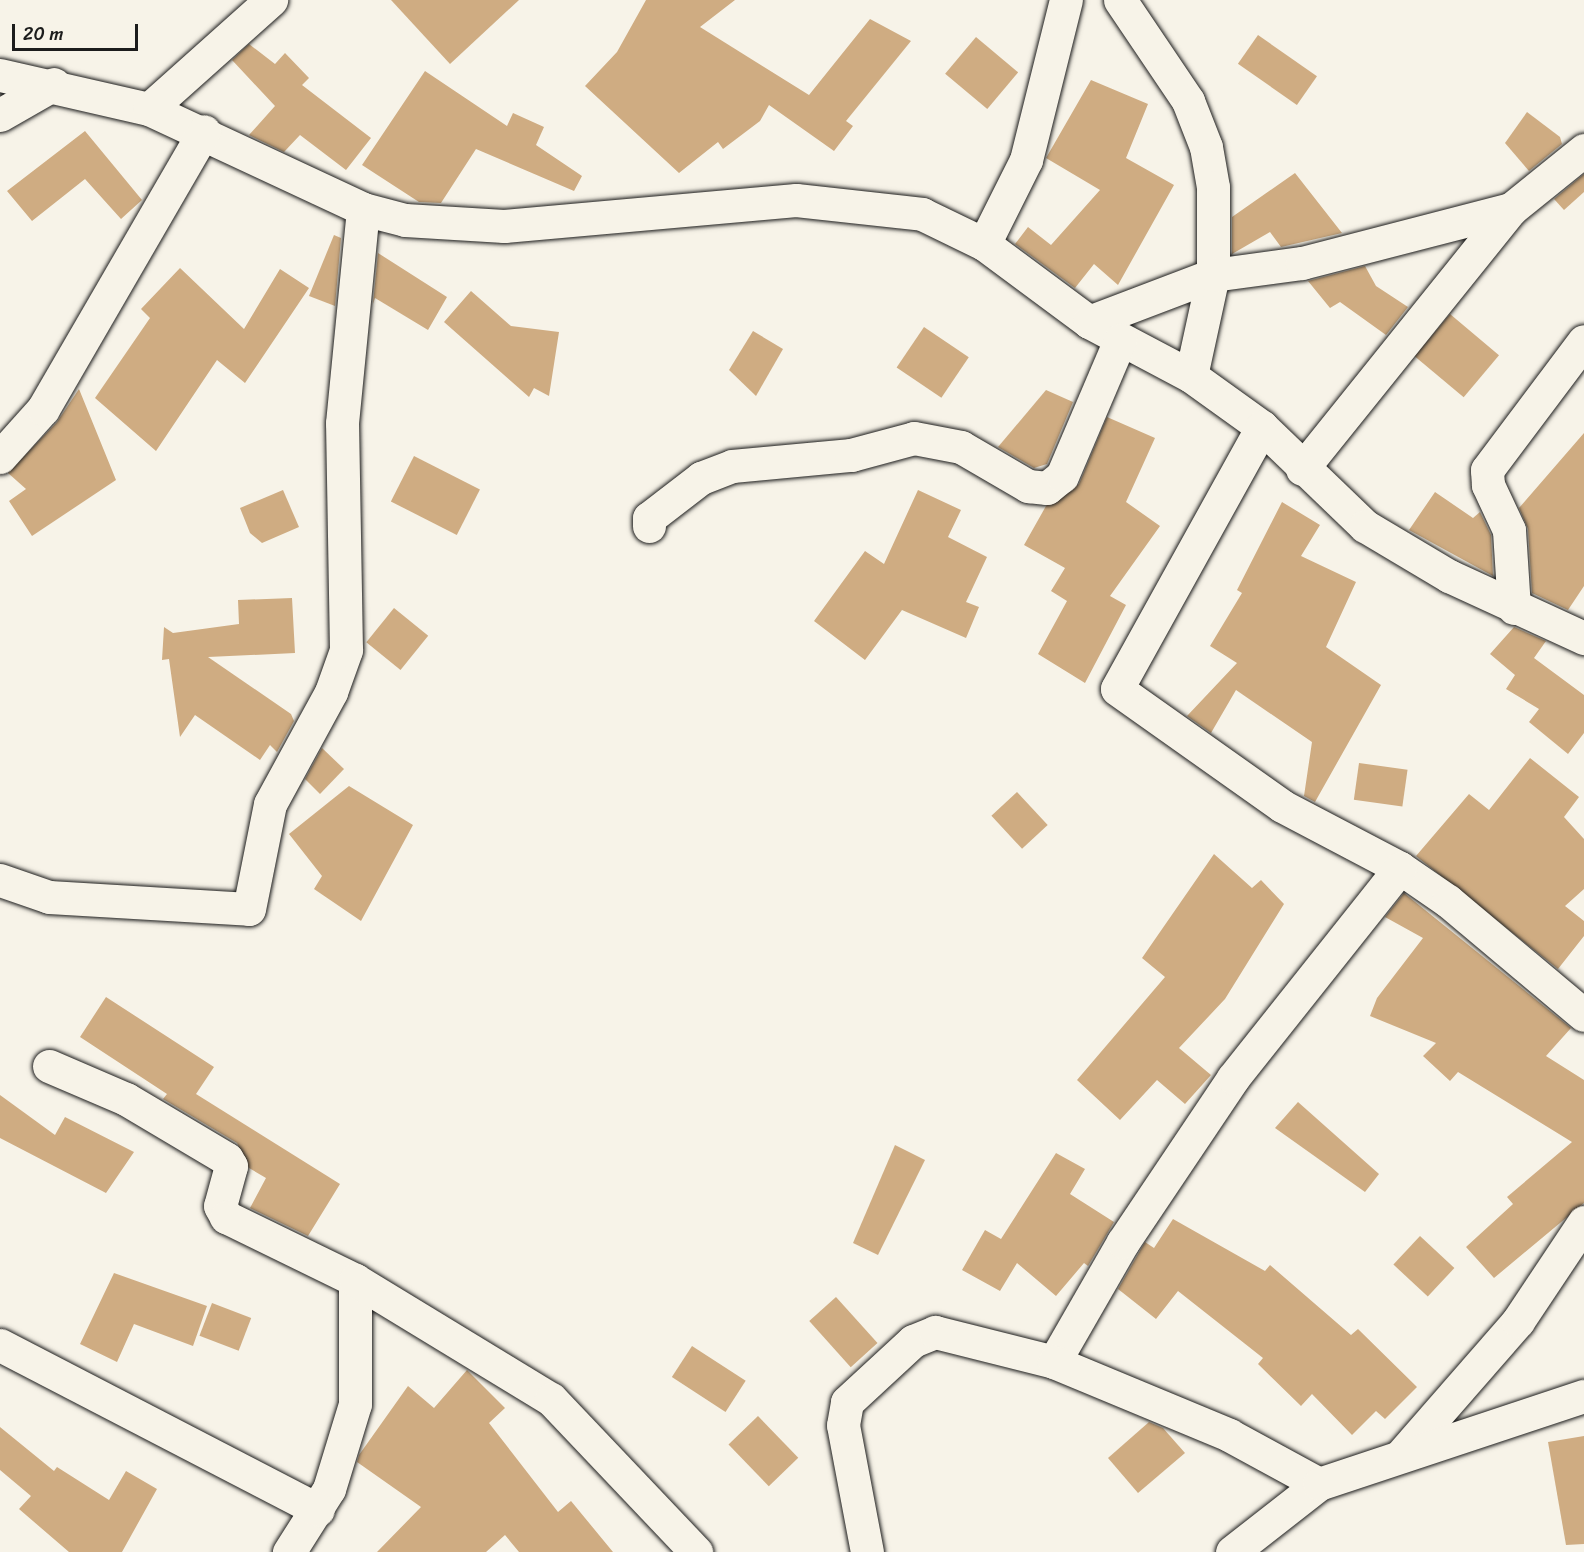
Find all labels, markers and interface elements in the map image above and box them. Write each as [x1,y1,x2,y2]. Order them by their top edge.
scale bar [15,12,141,50]
text: 20 m [23,18,63,50]

